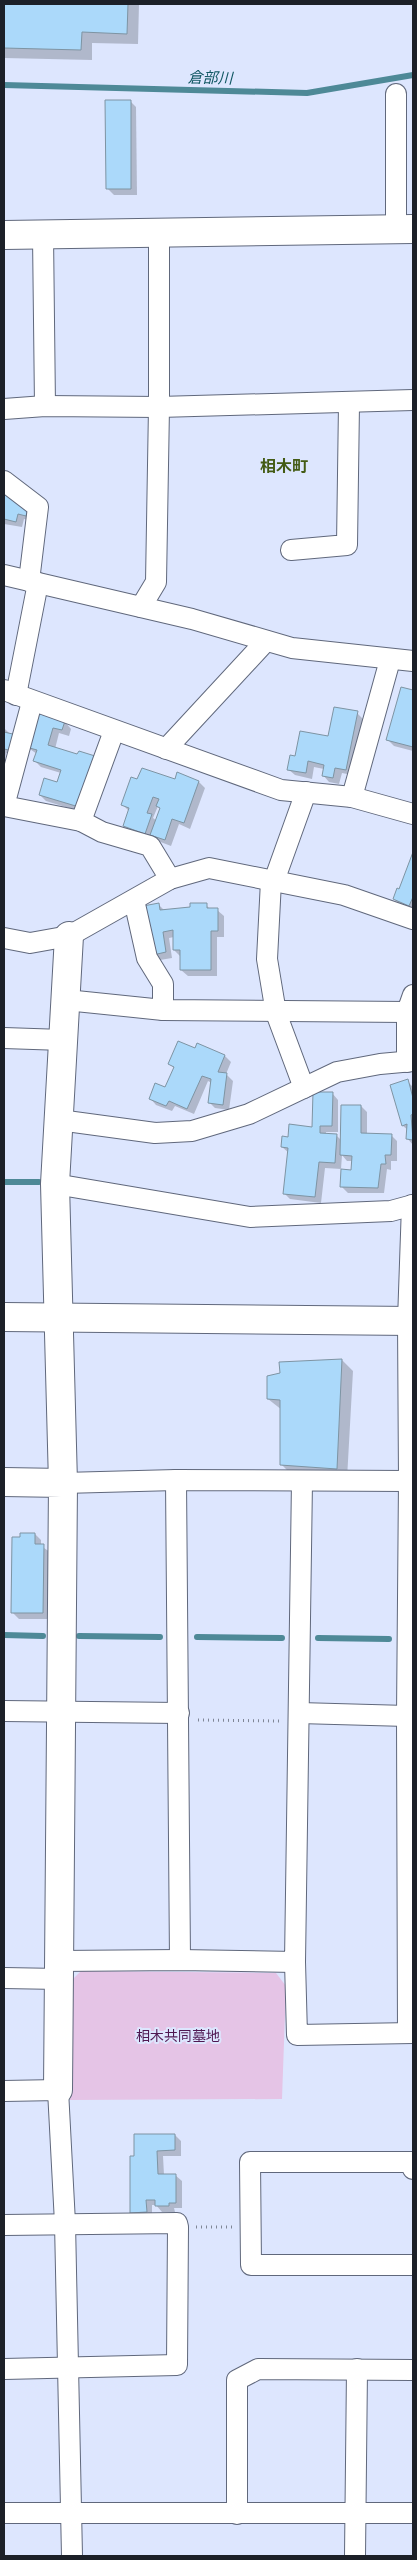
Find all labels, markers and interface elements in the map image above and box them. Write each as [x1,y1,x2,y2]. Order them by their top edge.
water label: 倉部川 [187,67,235,87]
district label: 相木町 [260,455,308,477]
park label: 相木共同墓地 [136,2026,220,2045]

